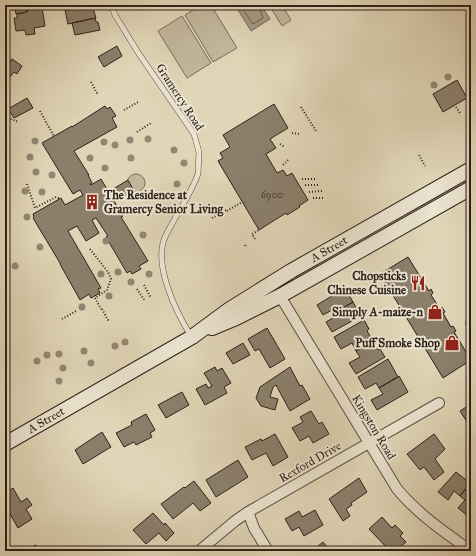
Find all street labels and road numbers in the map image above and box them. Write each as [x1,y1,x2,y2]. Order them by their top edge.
street label: Gramercy Road [153,61,207,133]
street label: A Street [307,232,351,266]
street label: Kingston Road [348,392,399,463]
street label: A Street [24,403,68,437]
street label: Rexford Drive [276,439,344,485]

